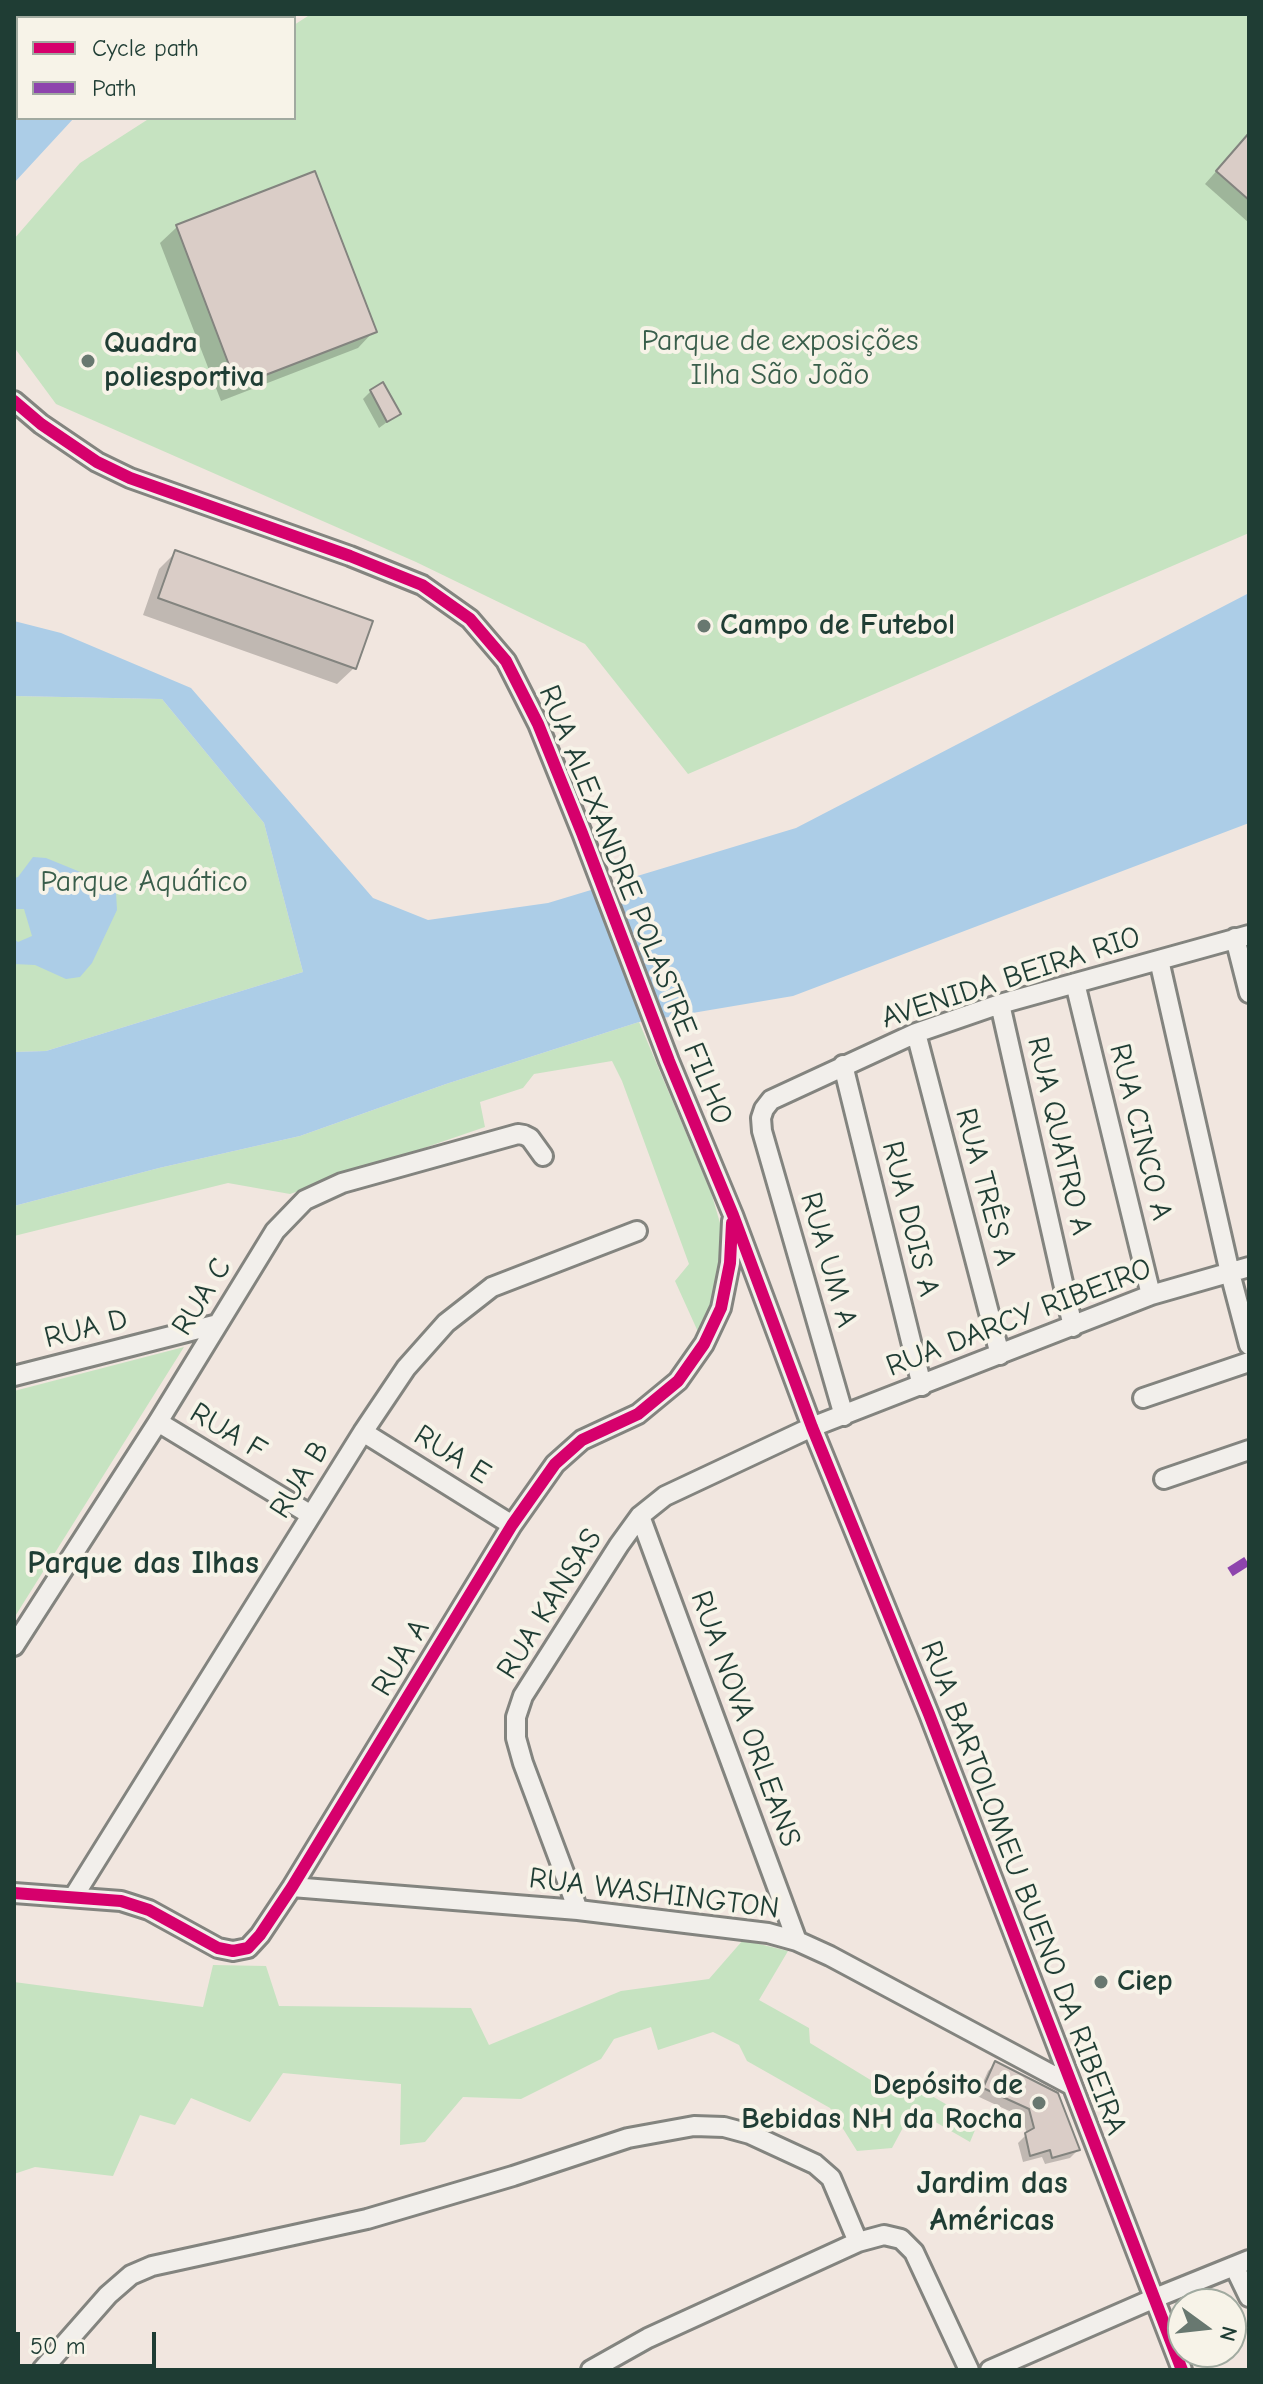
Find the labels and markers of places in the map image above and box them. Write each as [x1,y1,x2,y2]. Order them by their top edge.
place label: Quadra poliesportiva [104,326,265,396]
marker: Quadra poliesportiva [79,352,97,370]
place label: Campo de Futebol [720,608,955,644]
marker: Campo de Futebol [695,617,713,635]
place label: Ciep [1117,1964,1173,2000]
marker: Ciep [1092,1973,1110,1991]
place label: Depósito de Bebidas NH da Rocha [741,2068,1023,2138]
marker: Depósito de Bebidas NH da Rocha [1030,2094,1048,2112]

